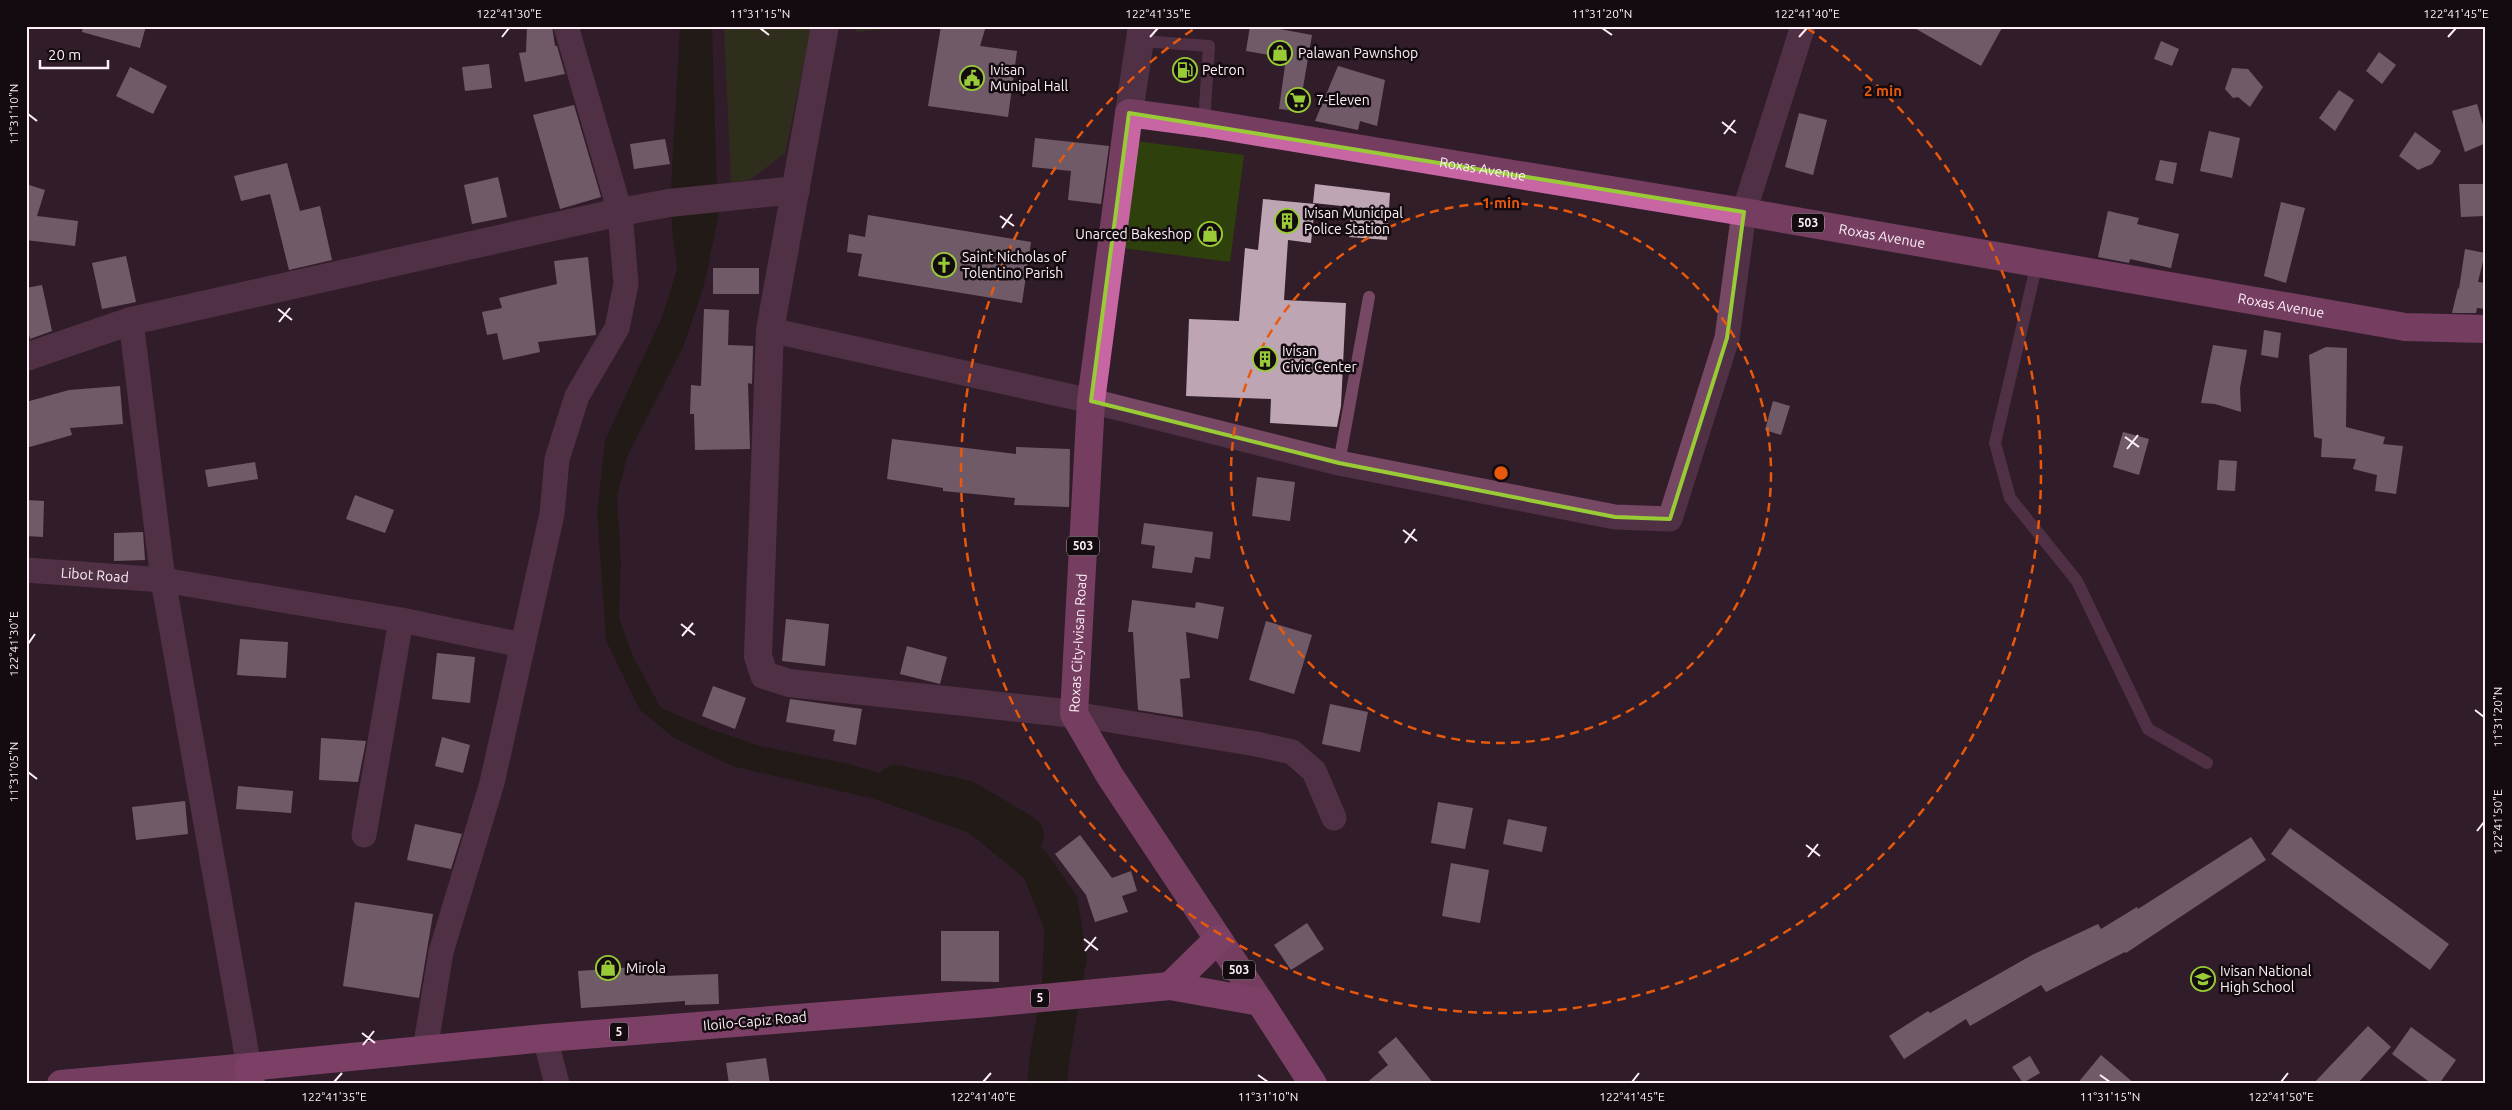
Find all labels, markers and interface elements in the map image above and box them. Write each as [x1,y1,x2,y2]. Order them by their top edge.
text: 122°41'30"E [476,7,542,20]
text: 11°31'15"N [730,7,790,20]
text: 122°41'35"E [1125,7,1191,20]
text: 11°31'20"N [1572,7,1632,20]
text: 122°41'40"E [1774,7,1840,20]
text: 122°41'45"E [2423,7,2489,20]
scale bar [40,38,108,70]
shop icon: Palawan Pawnshop [1267,40,1293,66]
place label: Palawan Pawnshop [1298,45,1418,61]
text: 20 m [48,46,81,63]
fuel station icon: Petron [1172,57,1198,83]
place label: Ivisan Munipal Hall [990,62,1068,94]
place label: Petron [1202,62,1245,78]
public building icon: Ivisan Munipal Hall [959,65,985,91]
text: 2 min [1864,82,1902,99]
text: 11°31'10"N [7,84,20,144]
supermarket icon: 7-Eleven [1285,87,1311,113]
place label: 7-Eleven [1316,92,1370,108]
street label: Roxas Avenue [1438,154,1527,184]
text: 1 min [1482,194,1520,211]
place label: Ivisan Municipal Police Station [1304,205,1403,237]
building icon: Ivisan Municipal Police Station [1274,208,1300,234]
road number: 503 [1792,214,1824,232]
shop icon: Unarced Bakeshop [1197,221,1223,247]
street label: Roxas Avenue [1838,221,1927,251]
place label: Unarced Bakeshop [1075,226,1192,242]
place label: Saint Nicholas of Tolentino Parish [962,249,1067,281]
church icon: Saint Nicholas of Tolentino Parish [931,252,957,278]
street label: Roxas Avenue [2237,290,2326,321]
place label: Ivisan Civic Center [1282,343,1357,375]
building icon: Ivisan Civic Center [1252,346,1278,372]
centre of rings [1492,464,1510,482]
road number: 503 [1067,536,1099,556]
street label: Libot Road [60,565,129,585]
street label: Roxas City-Ivisan Road [1066,573,1090,713]
text: 122°41'30"E [7,611,20,677]
text: 11°31'20"N [2491,687,2504,747]
text: 11°31'05"N [7,742,20,802]
text: 122°41'50"E [2491,789,2504,855]
shop icon: Mirola [595,955,621,981]
place label: Mirola [626,960,666,976]
road number: 503 [1223,960,1255,980]
place label: Ivisan National High School [2220,963,2312,995]
school or university icon: Ivisan National High School [2190,966,2216,992]
road number: 5 [1031,988,1049,1008]
street label: Iloilo-Capiz Road [702,1008,808,1034]
road number: 5 [610,1022,628,1042]
text: 122°41'35"E [301,1090,367,1103]
text: 122°41'40"E [950,1090,1016,1103]
text: 11°31'10"N [1238,1090,1298,1103]
text: 122°41'45"E [1599,1090,1665,1103]
text: 11°31'15"N [2080,1090,2140,1103]
text: 122°41'50"E [2248,1090,2314,1103]

